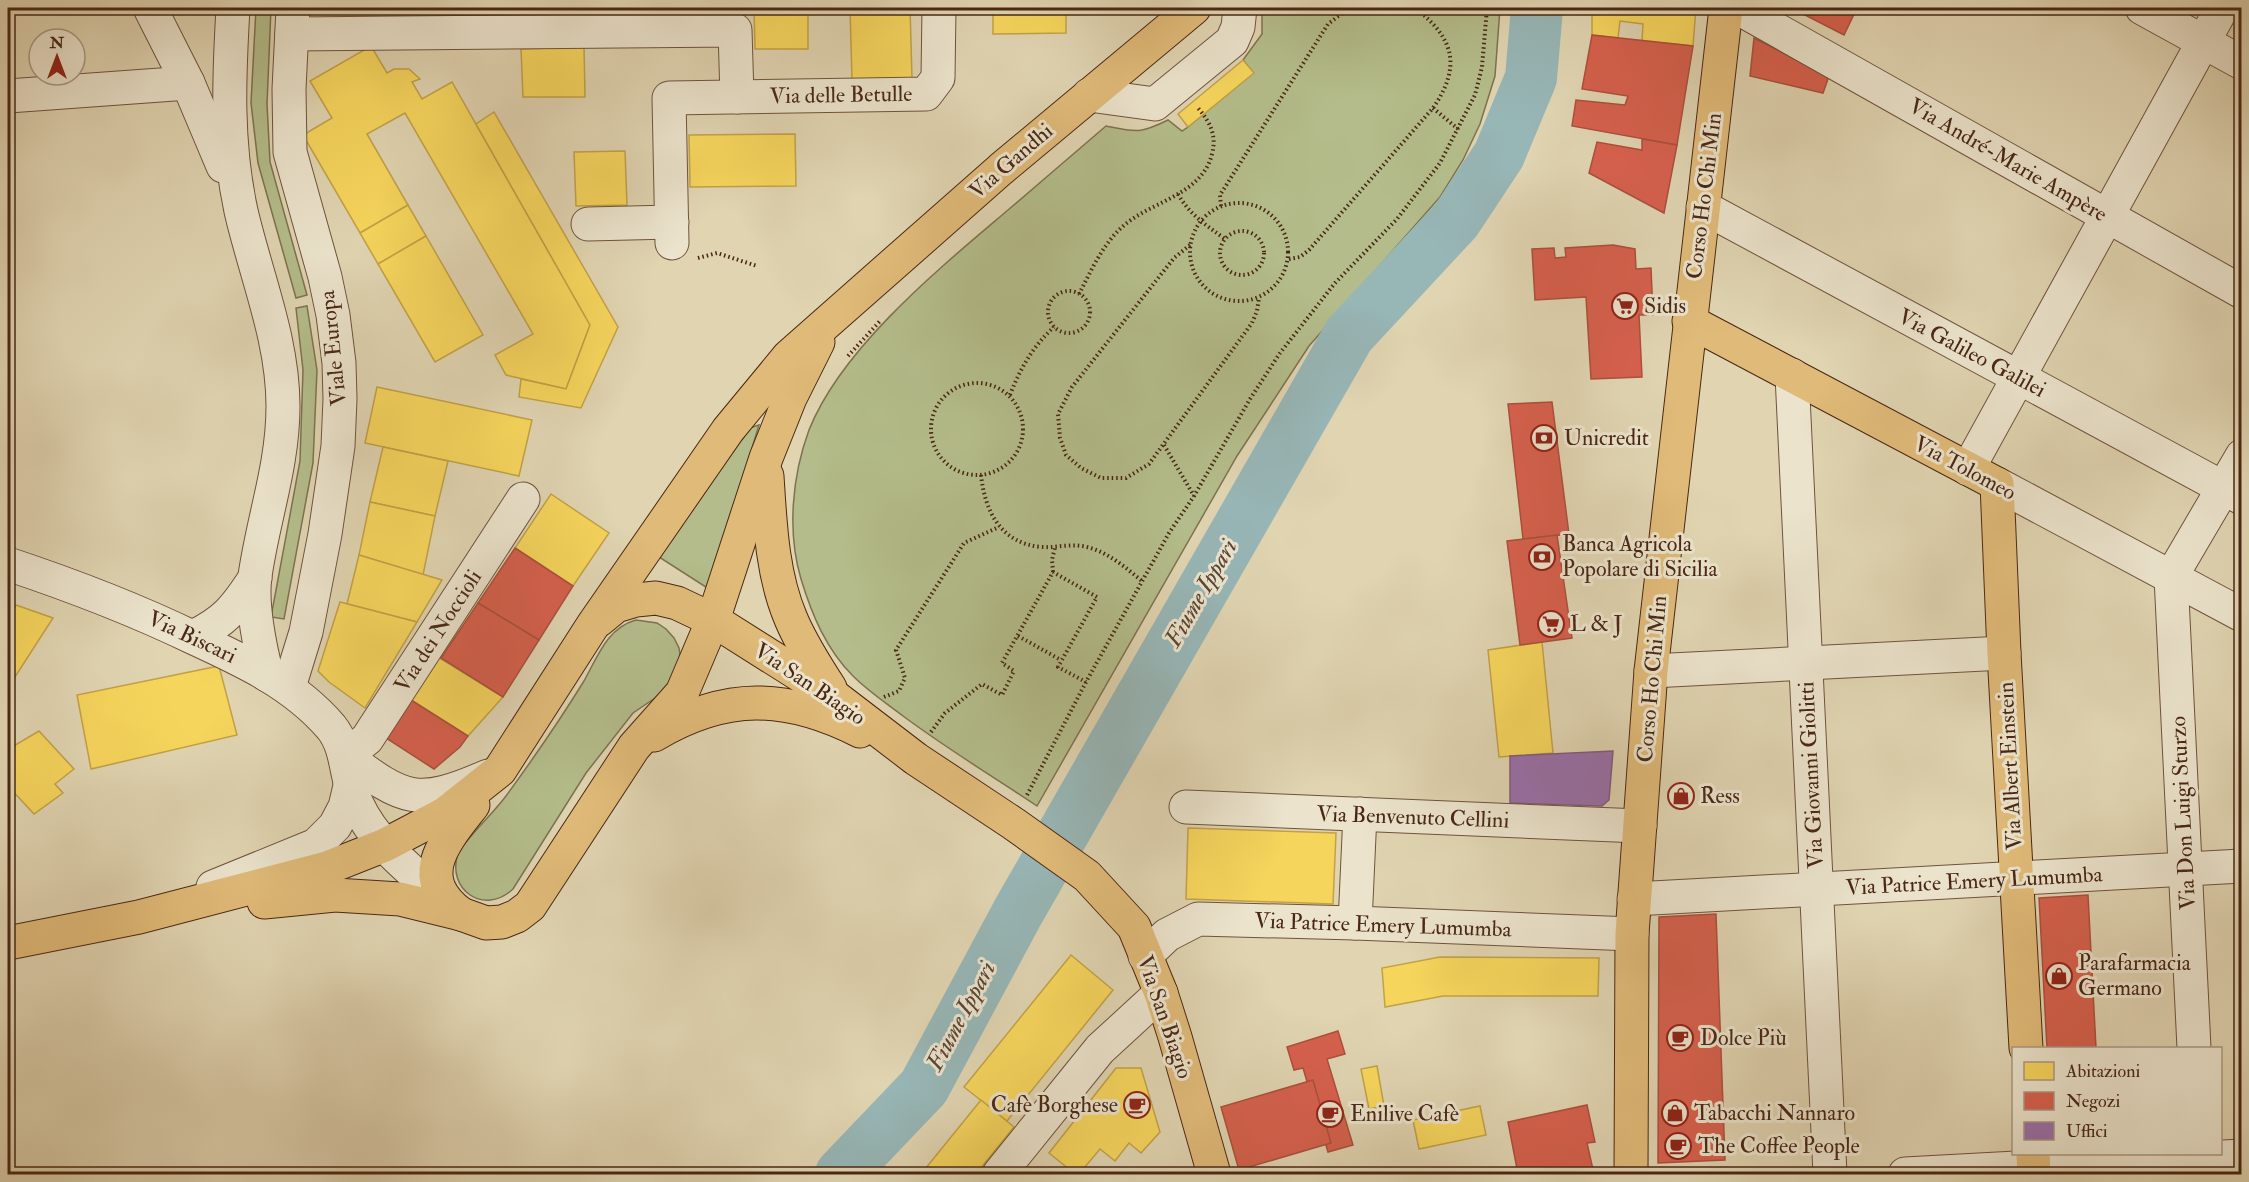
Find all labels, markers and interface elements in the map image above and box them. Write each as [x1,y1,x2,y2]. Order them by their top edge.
north arrow [27,27,87,87]
text: N [49,33,65,53]
street label: Via delle Betulle [769,80,913,110]
street label: Via André-Marie Ampère [1903,92,2112,229]
street label: Corso Ho Chi Min [1680,111,1728,281]
street label: Via Gandhi [963,117,1059,205]
street label: Viale Europa [313,288,354,407]
supermarket icon: Sidis [1610,291,1640,321]
place label: Sidis [1644,292,1686,320]
street label: Via Galileo Galilei [1893,302,2051,404]
bank icon: Unicredit [1529,423,1559,453]
place label: Unicredit [1564,424,1649,452]
street label: Via Tolomeo [1909,429,2021,507]
place label: Banca Agricola Popolare di Sicilia [1562,530,1719,584]
water label: Fiume Ippari [1157,533,1245,653]
bank icon: Banca Agricola Popolare di Sicilia [1527,542,1557,572]
street label: Via dei Noccioli [388,564,488,698]
street label: Corso Ho Chi Min [1631,594,1673,764]
street label: Via Biscari [143,604,241,670]
supermarket icon: L & J [1536,609,1566,639]
place label: L & J [1570,610,1623,638]
street label: Via San Biagio [749,636,871,732]
street label: Via Giovanni Giolitti [1792,681,1830,869]
street label: Via Albert Einstein [1992,681,2028,851]
street label: Via Don Luigi Sturzo [2164,715,2202,911]
shop icon: Ress [1666,781,1696,811]
place label: Ress [1700,782,1740,810]
street label: Via Benvenuto Cellini [1316,800,1510,834]
street label: Via Patrice Emery Lumumba [1845,860,2104,902]
street label: Via Patrice Emery Lumumba [1254,907,1513,944]
place label: Parafarmacia Germano [2078,949,2192,1002]
street label: Via San Biagio [1131,952,1199,1082]
water label: Fiume Ippari [919,956,1003,1077]
shop icon: Parafarmacia Germano [2044,961,2074,991]
cafe icon: Dolce Più [1665,1023,1695,1053]
place label: Dolce Più [1700,1024,1787,1052]
legend [2012,1047,2222,1155]
text: Abitazioni [2065,1060,2140,1083]
cafe icon: Cafè Borghese [1122,1090,1152,1120]
text: Negozi [2066,1090,2120,1113]
place label: Cafè Borghese [991,1091,1118,1119]
shop icon: Tabacchi Nannaro [1660,1098,1690,1128]
cafe icon: Enilive Cafè [1315,1099,1345,1129]
place label: Tabacchi Nannaro [1694,1099,1855,1127]
place label: Enilive Cafè [1350,1100,1459,1128]
text: Uffici [2066,1120,2108,1143]
cafe icon: The Coffee People [1663,1131,1693,1161]
place label: The Coffee People [1698,1132,1860,1161]

